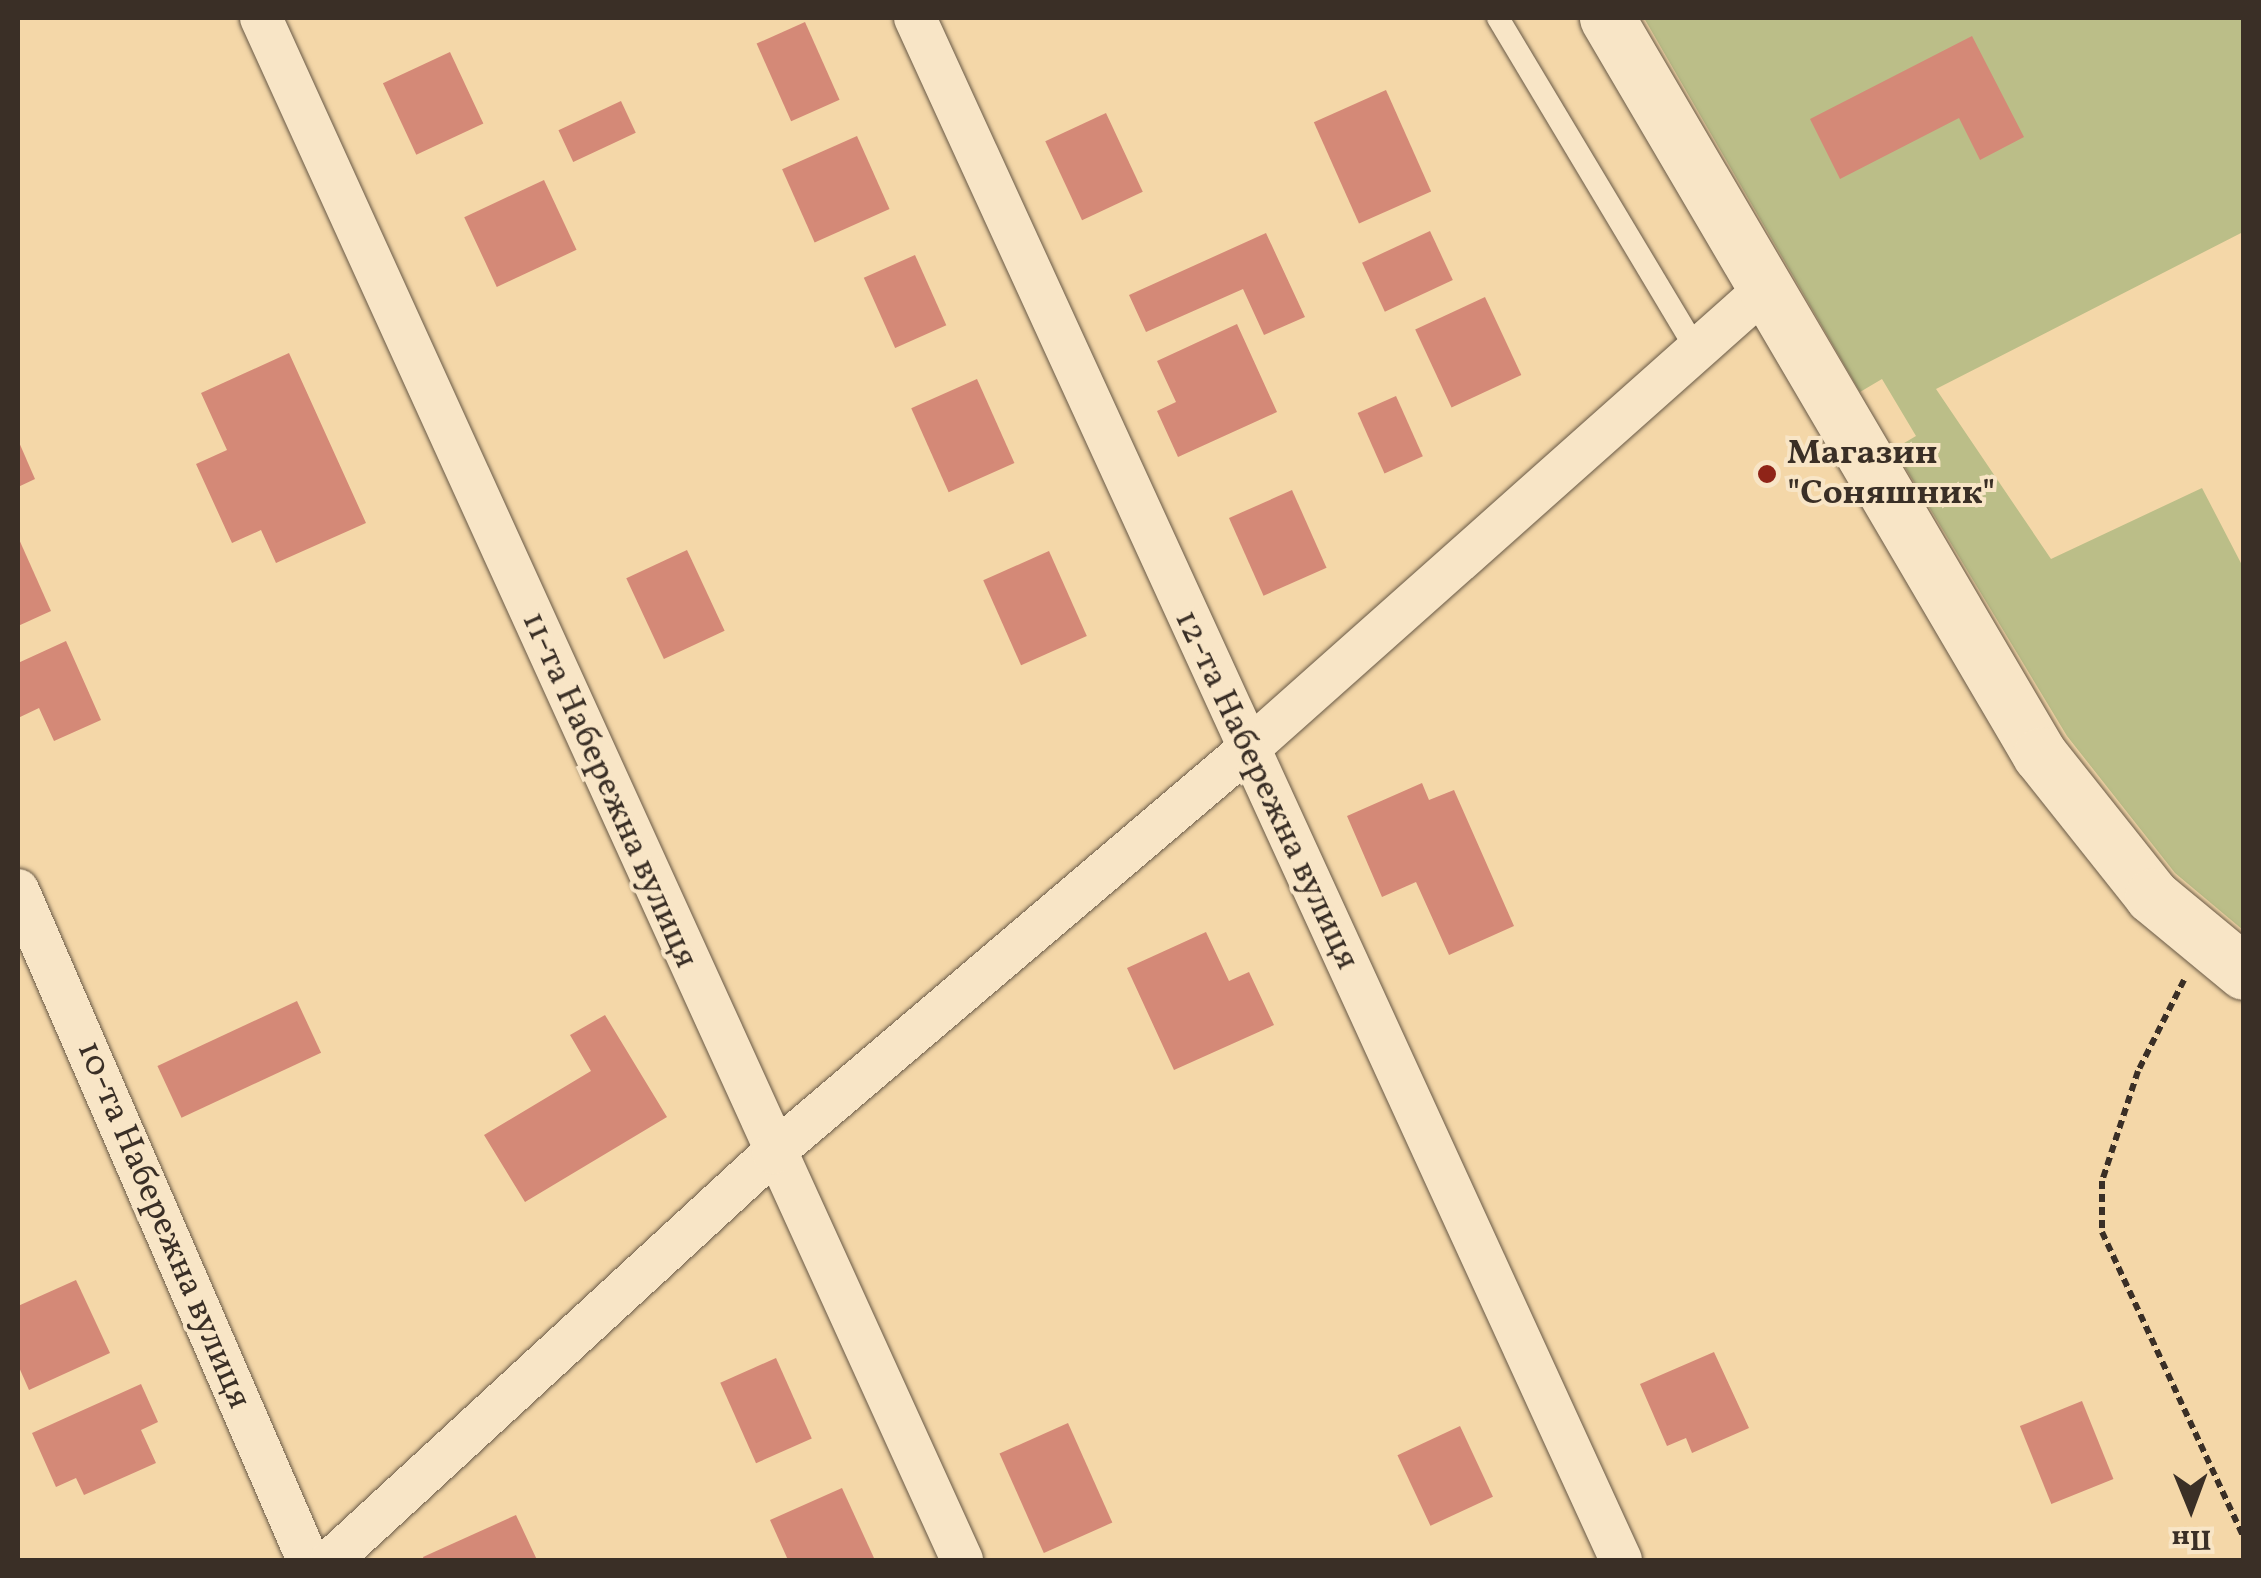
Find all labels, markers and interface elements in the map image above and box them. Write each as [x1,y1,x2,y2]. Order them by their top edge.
place label: Магазин "Соняшник" [1787,433,1995,515]
marker: Магазин "Соняшник" [1756,463,1778,485]
street label: 12-та Набережна вулиця [1164,604,1368,976]
street label: 11-та Набережна вулиця [511,605,707,975]
street label: 10-та Набережна вулиця [66,1035,260,1415]
north arrow [2141,1458,2241,1558]
text: Пн [2171,1519,2212,1558]

